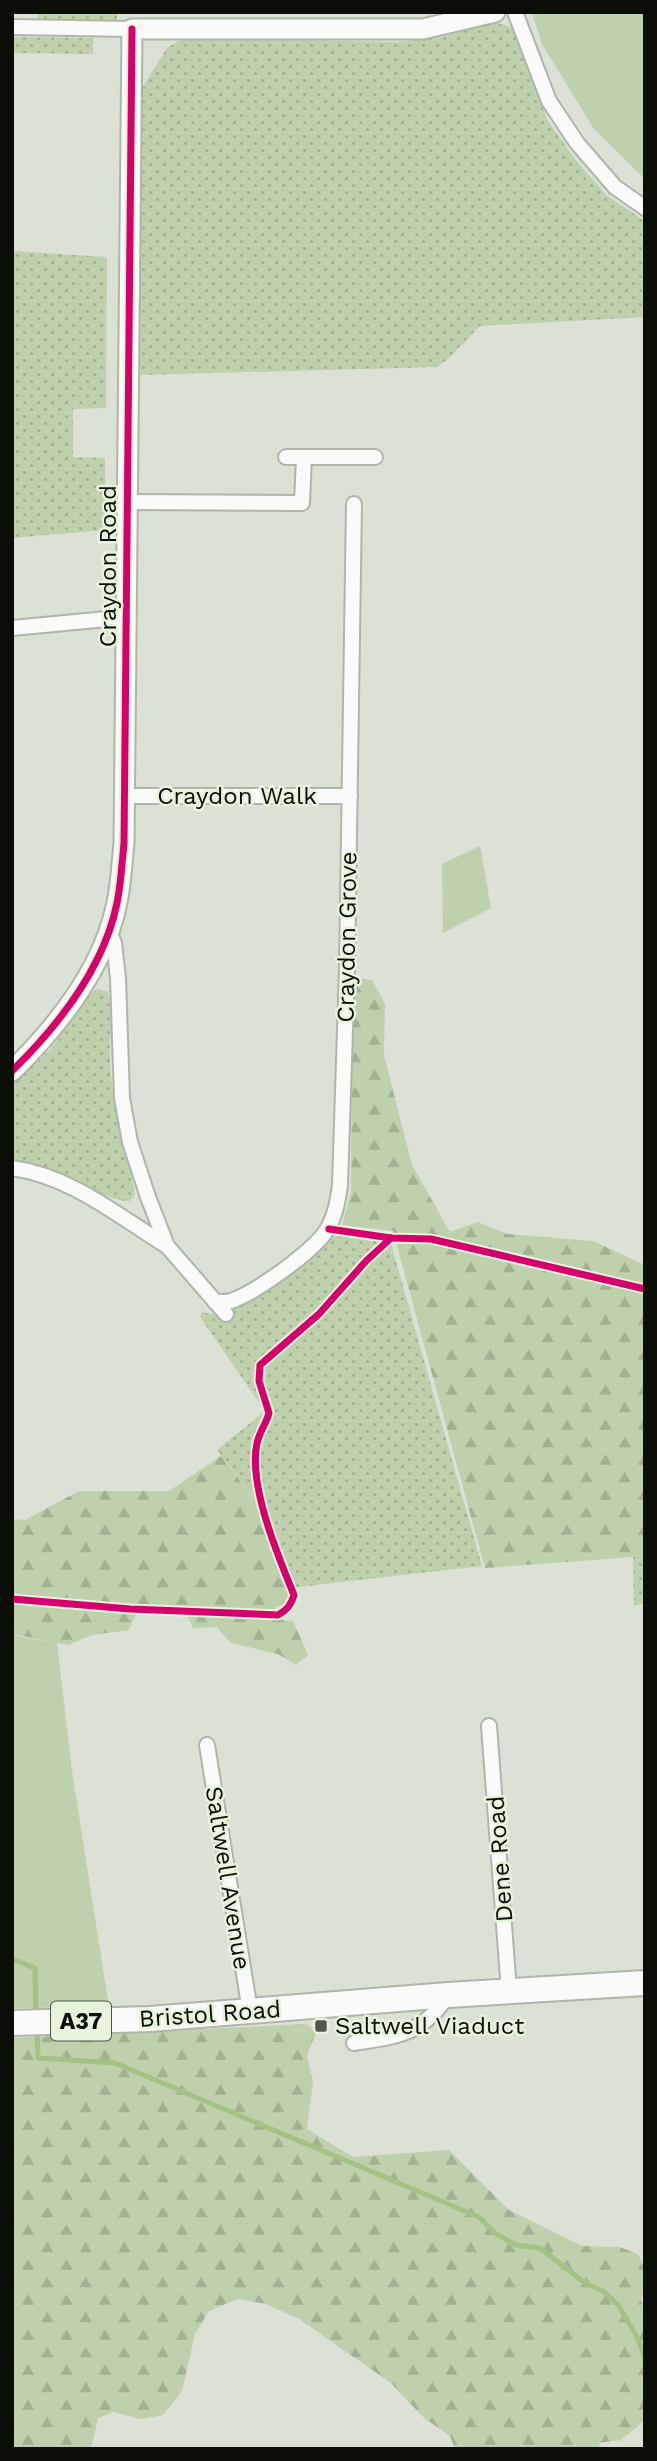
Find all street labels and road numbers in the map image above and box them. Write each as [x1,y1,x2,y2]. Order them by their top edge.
street label: Craydon Road [94,485,122,647]
street label: Craydon Walk [157,782,317,810]
street label: Craydon Grove [332,851,362,1023]
street label: Saltwell Avenue [200,1784,256,1972]
street label: Dene Road [482,1795,518,1923]
street label: Bristol Road [138,1995,282,2033]
road number: A37 [51,2002,111,2040]

